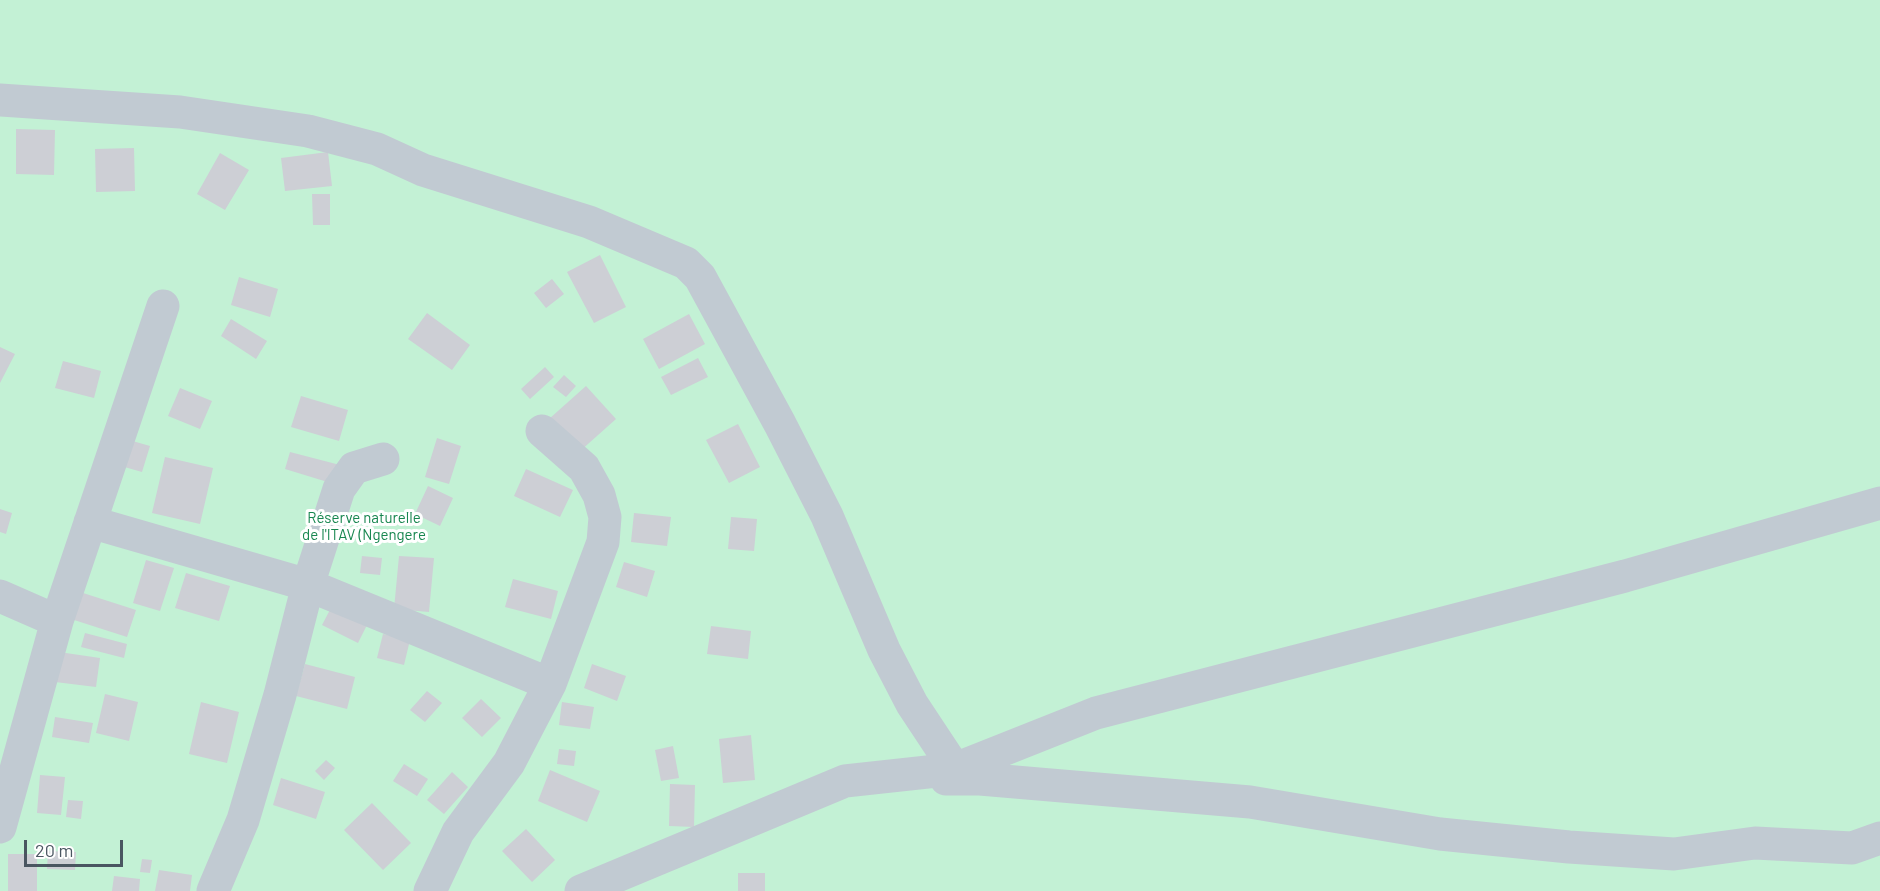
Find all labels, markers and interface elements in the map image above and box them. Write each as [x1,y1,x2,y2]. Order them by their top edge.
park label: Réserve naturelle de l'ITAV (Ngengere [302,509,426,544]
scale bar [27,828,126,866]
text: 20 m [35,839,73,861]

